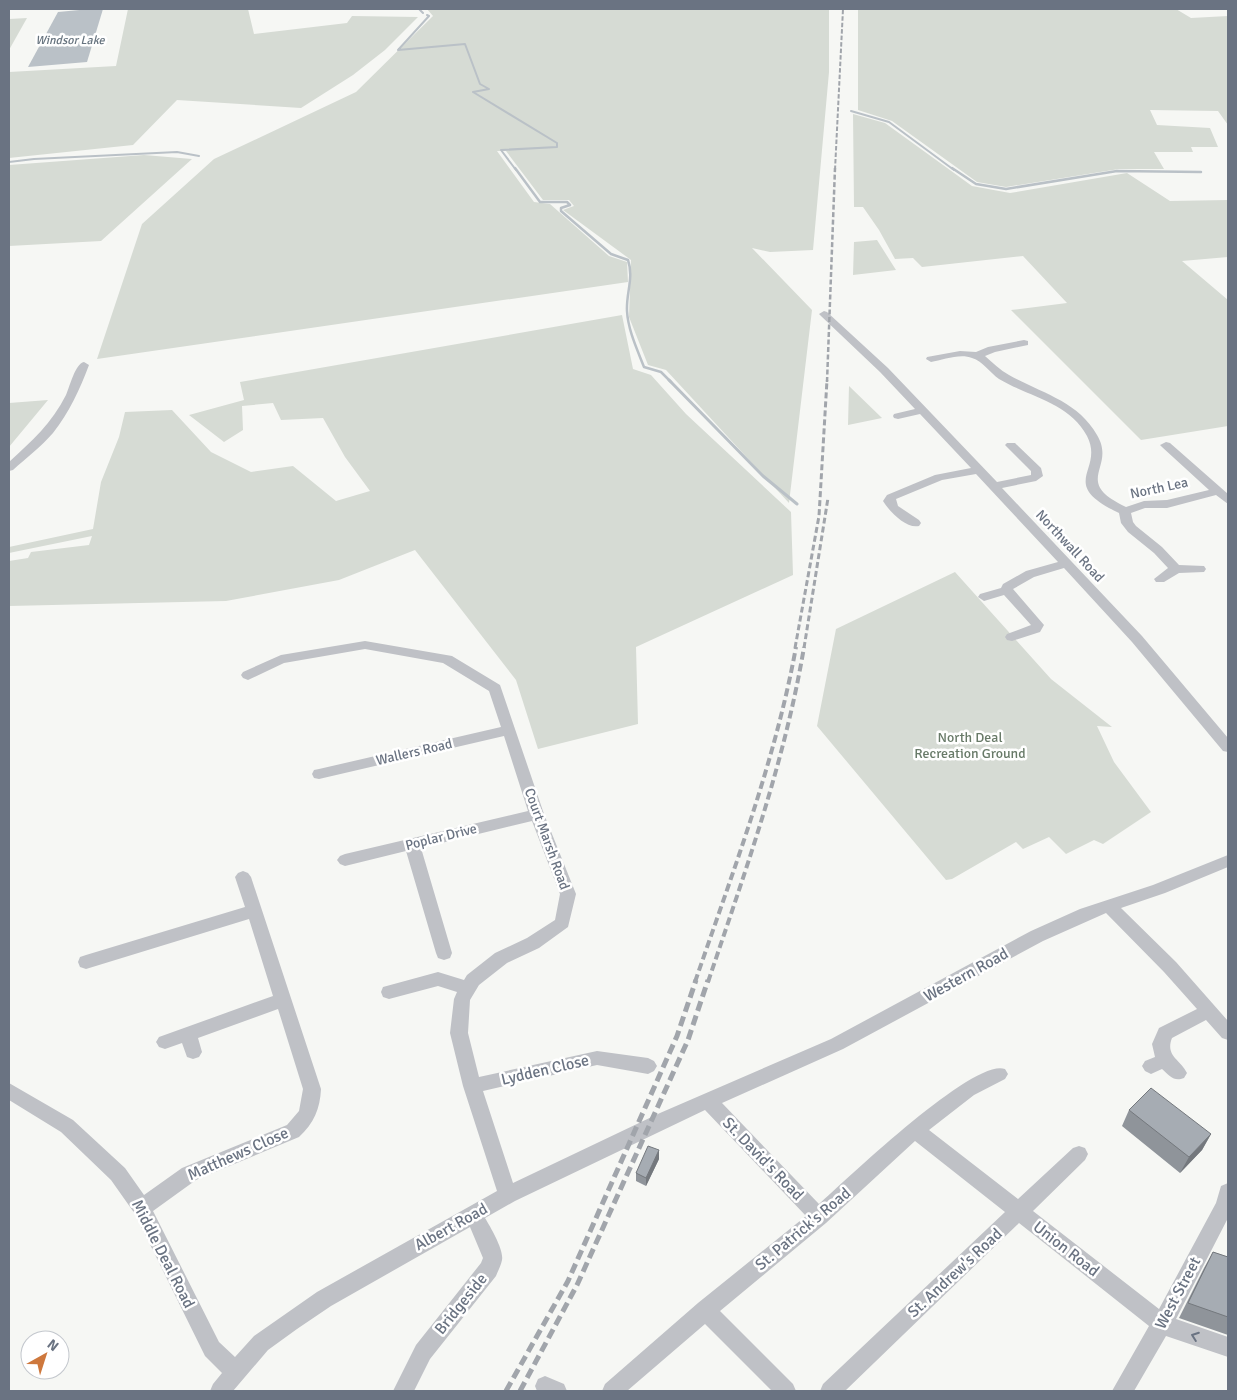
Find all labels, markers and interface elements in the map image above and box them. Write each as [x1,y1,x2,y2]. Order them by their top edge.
water label: Windsor Lake [36,33,105,48]
street label: North Lea [1128,474,1190,502]
street label: Northwall Road [1032,506,1108,586]
park label: North Deal Recreation Ground [914,729,1026,762]
street label: Wallers Road [374,735,454,769]
street label: Court Marsh Road [521,786,573,892]
street label: Poplar Drive [404,820,478,854]
street label: Western Road [920,944,1012,1006]
street label: Lydden Close [499,1050,591,1090]
street label: St. David's Road [718,1113,808,1205]
street label: Matthews Close [185,1123,291,1185]
street label: St. Patrick's Road [751,1183,855,1275]
street label: Middle Deal Road [127,1196,199,1312]
street label: Albert Road [411,1199,491,1255]
street label: Union Road [1029,1217,1103,1281]
street label: St. Andrew's Road [903,1224,1007,1322]
street label: West Street [1151,1253,1206,1332]
street label: Bridgeside [430,1269,492,1339]
north arrow [20,1330,70,1380]
one-way arrow [1191,1331,1200,1341]
text: N [44,1336,62,1355]

